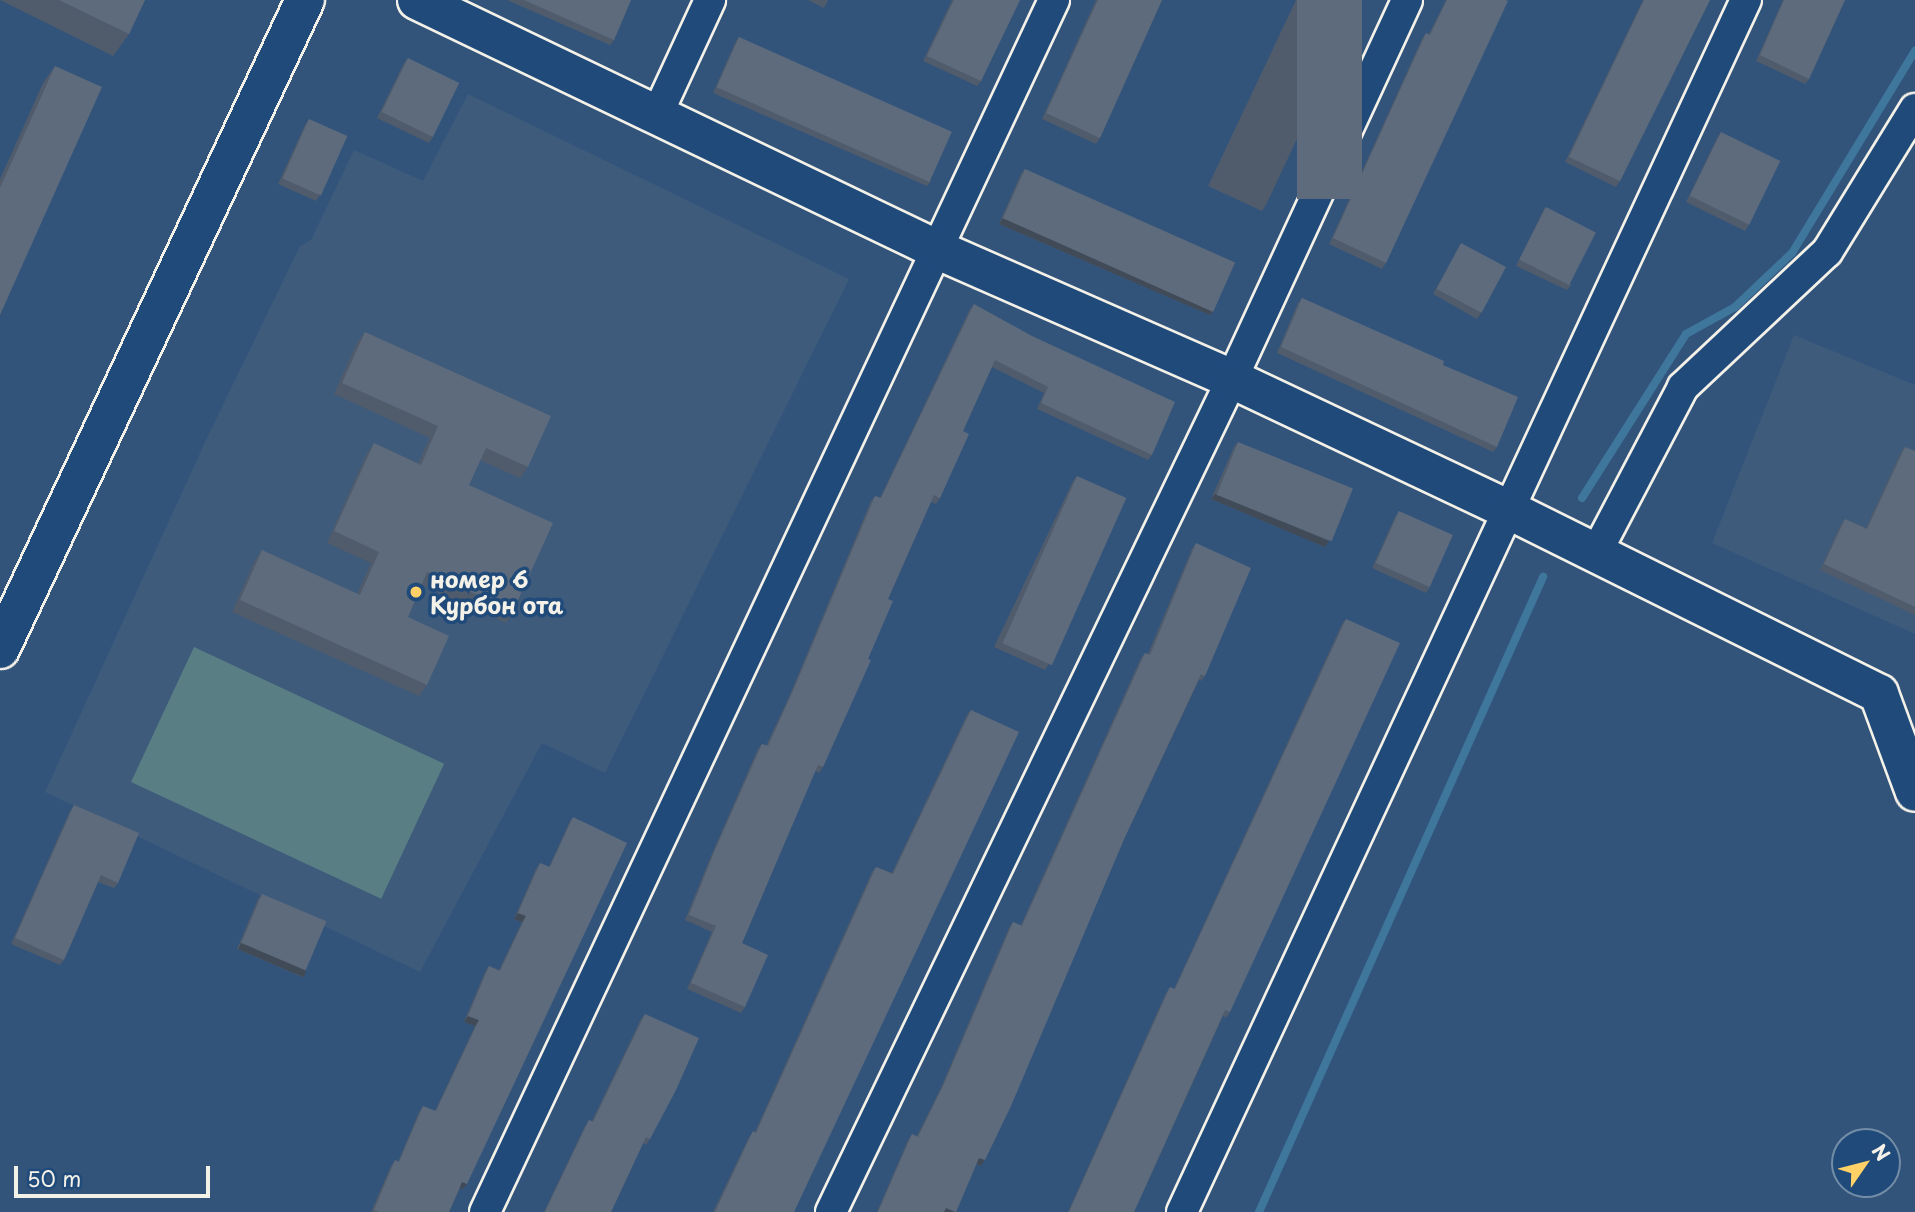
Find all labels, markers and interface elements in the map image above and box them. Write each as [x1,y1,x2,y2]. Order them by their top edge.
place label: номер 6 Курбон ота [430,565,563,619]
marker: номер 6 Курбон ота [408,584,424,600]
north arrow [1831,1128,1901,1198]
text: N [1866,1138,1897,1166]
scale bar [18,1152,214,1196]
text: 50 m [27,1162,81,1194]

